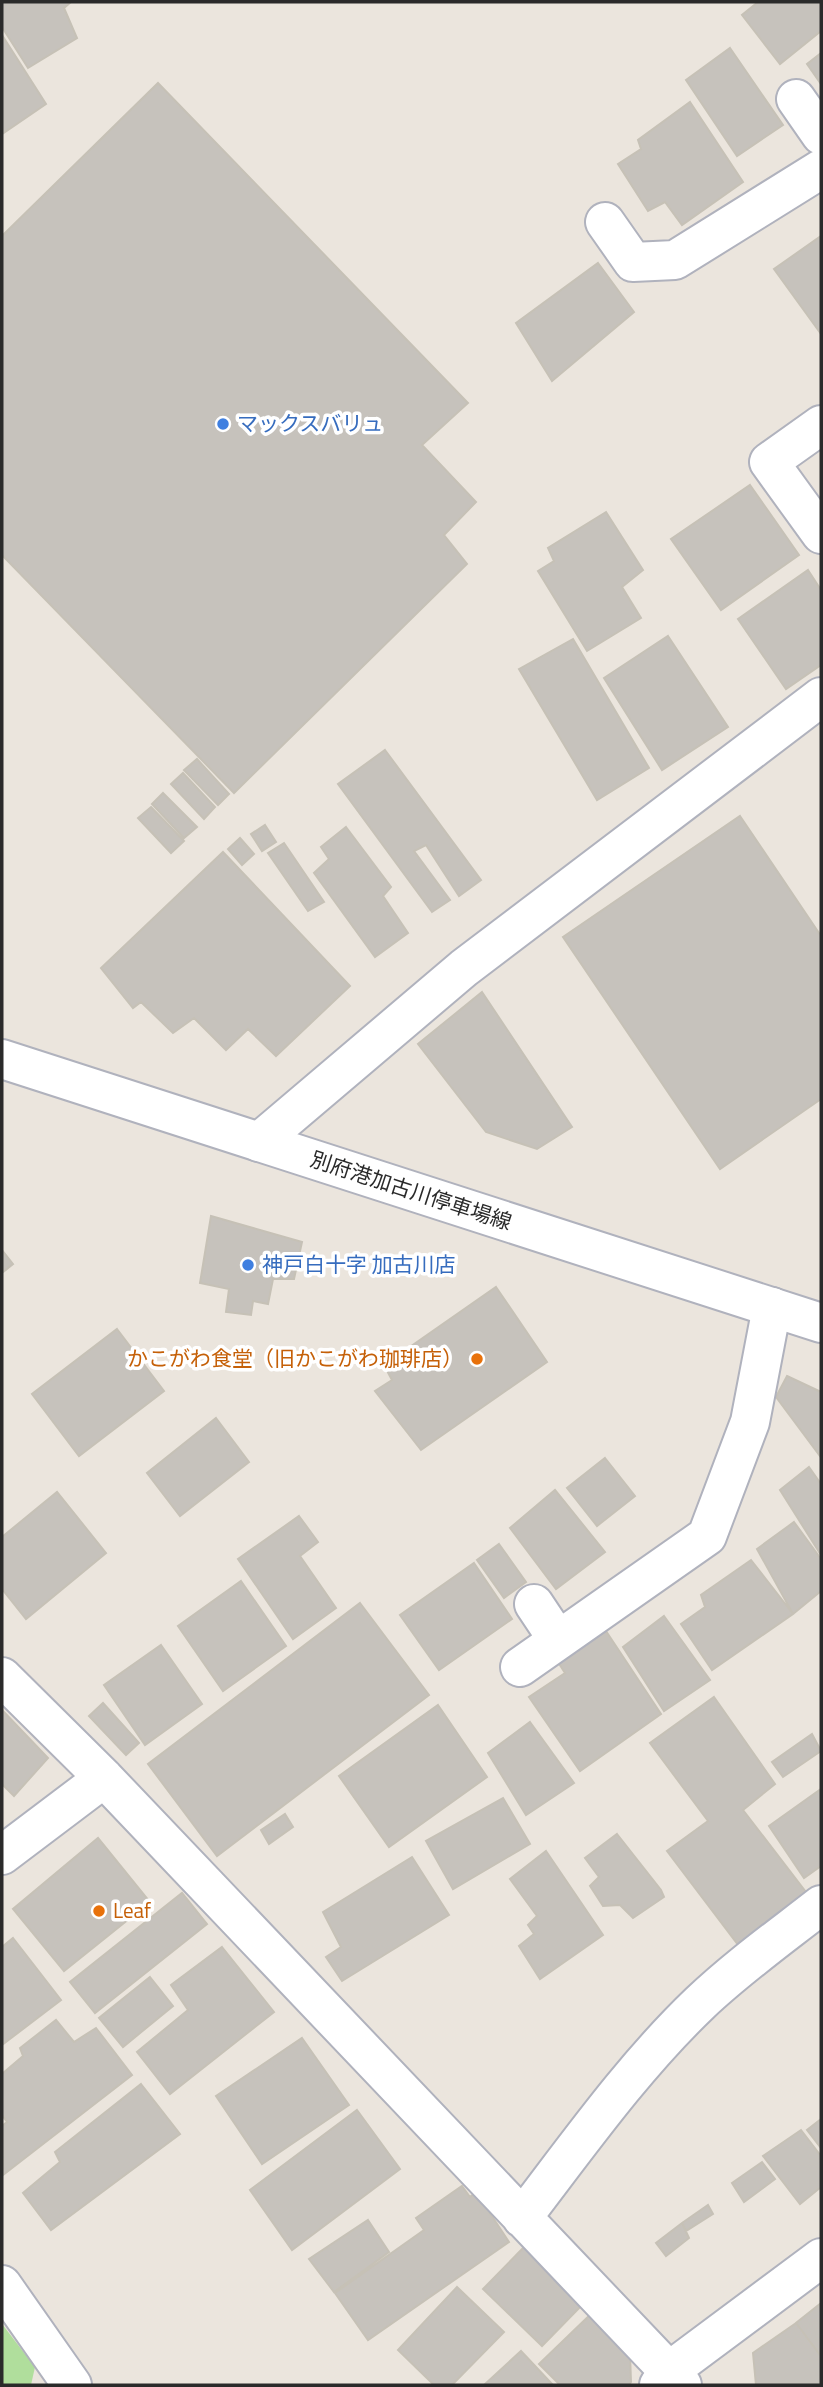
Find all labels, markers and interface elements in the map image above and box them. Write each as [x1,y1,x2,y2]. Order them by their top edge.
place label: マックスバリュ [237,407,383,439]
marker: マックスバリュ [215,416,231,432]
street label: 別府港加古川停車場線 [307,1142,516,1238]
place label: 神戸白十字 加古川店 [262,1248,456,1280]
marker: 神戸白十字 加古川店 [240,1257,256,1273]
place label: かこがわ食堂（旧かこがわ珈琲店） [127,1342,463,1374]
marker: かこがわ食堂（旧かこがわ珈琲店） [469,1351,485,1367]
place label: Leaf [113,1894,151,1926]
marker: Leaf [91,1903,107,1919]

